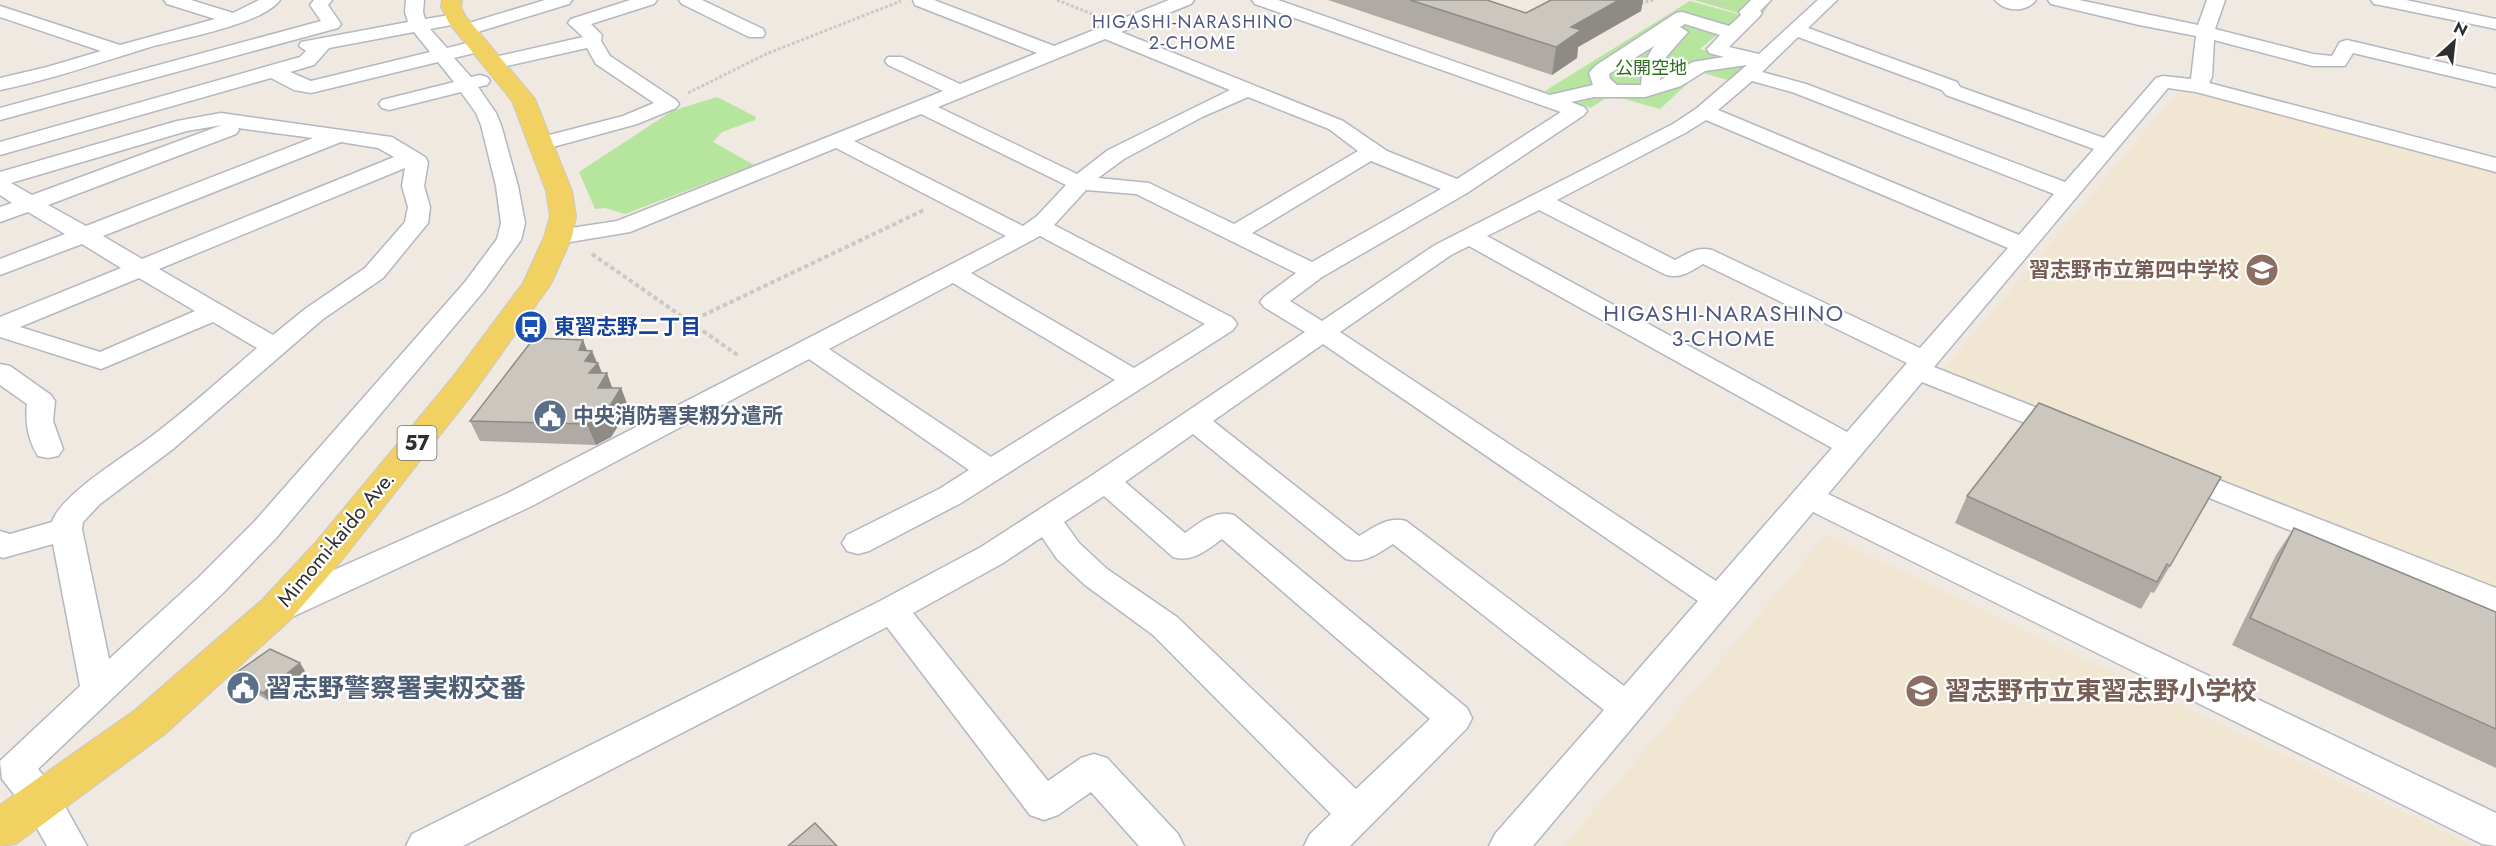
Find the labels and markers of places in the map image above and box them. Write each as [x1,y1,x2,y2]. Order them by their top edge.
school or university icon: 習志野市立第四中学校 [2244,252,2280,288]
place label: 習志野市立第四中学校 [2029,255,2239,285]
bus stop icon: 東習志野二丁目 [513,309,549,345]
place label: 東習志野二丁目 [554,312,701,342]
public building icon: 中央消防署実籾分遣所 [532,398,568,434]
place label: 中央消防署実籾分遣所 [573,401,783,431]
place label: 習志野警察署実籾交番 [266,669,526,707]
public building icon: 習志野警察署実籾交番 [225,670,261,706]
place label: 習志野市立東習志野小学校 [1945,672,2257,710]
school or university icon: 習志野市立東習志野小学校 [1904,673,1940,709]

